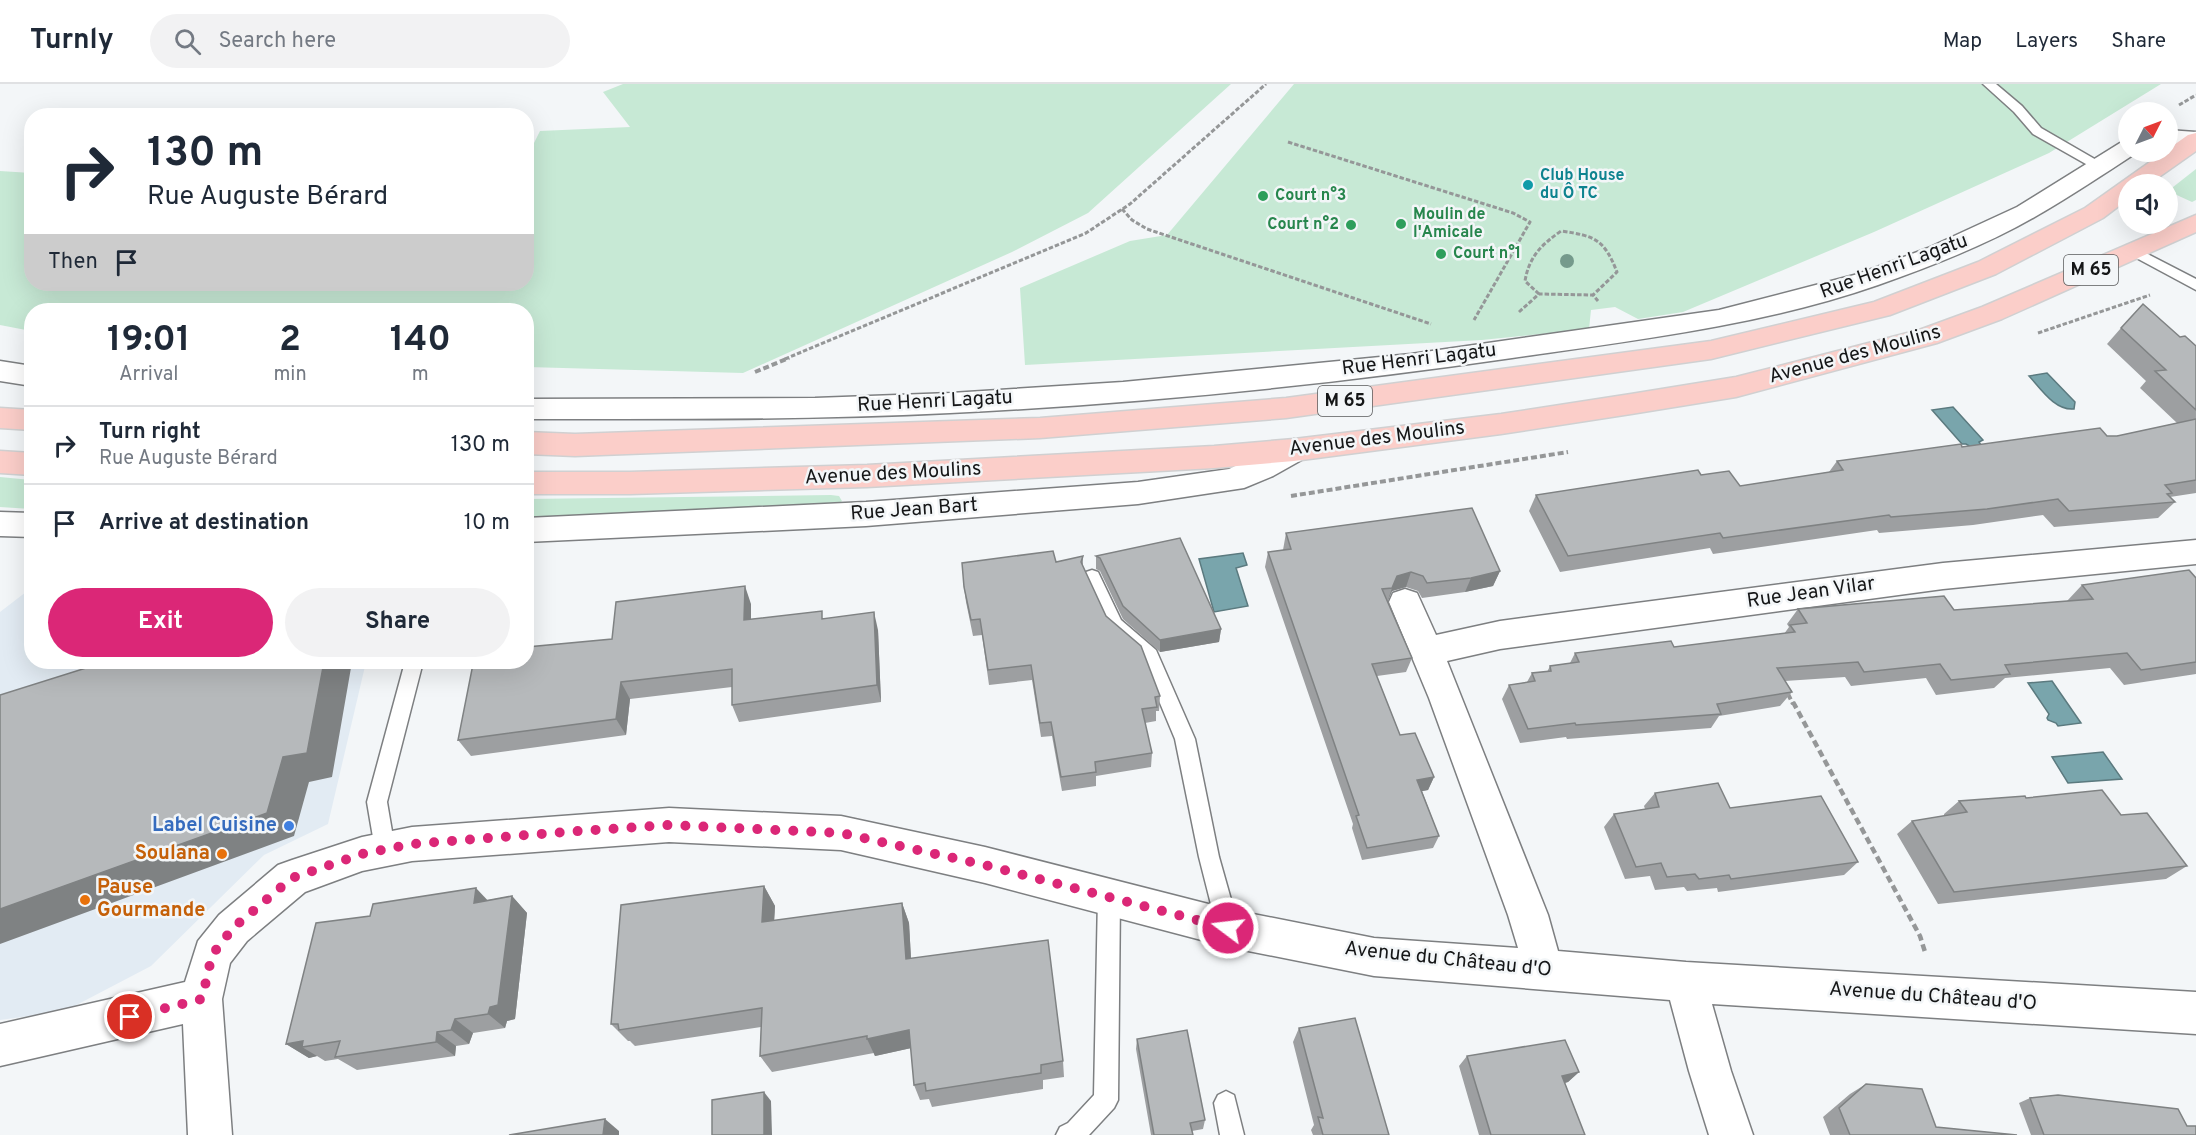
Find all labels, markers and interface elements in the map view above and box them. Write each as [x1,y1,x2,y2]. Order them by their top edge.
search box [150,14,570,68]
text: Turnly [30,23,114,59]
icon: search [171,25,204,58]
text: Search here [219,28,336,55]
text: Map [1943,28,1982,55]
text: Layers [2015,28,2078,55]
text: Share [2111,28,2166,55]
north arrow [2118,102,2178,162]
map controls [2118,102,2178,234]
text: 130 m [147,128,263,181]
icon: right [48,132,126,210]
place label: Club House du Ô TC [1540,166,1624,204]
button: sound [2118,174,2178,234]
marker: Club House du Ô TC [1521,178,1535,192]
text: Rue Auguste Bérard [147,180,388,214]
place label: Court n°3 [1275,186,1346,206]
marker: Court n°3 [1256,189,1270,203]
place label: Moulin de l'Amicale [1413,205,1485,243]
place label: Court n°2 [1267,215,1339,235]
marker: Moulin de l'Amicale [1394,217,1408,231]
marker: Court n°2 [1344,218,1358,232]
street label: Rue Henri Lagatu [1816,228,1972,306]
place label: Court n°1 [1453,244,1521,264]
icon: arrive [110,246,143,279]
marker: Court n°1 [1434,247,1448,261]
text: Then [48,249,98,276]
road number: M 65 [2064,255,2118,285]
text: 19:01 [107,318,190,364]
text: 2 [279,318,301,364]
text: 140 [390,318,451,364]
street label: Avenue des Moulins [1766,320,1944,390]
street label: Rue Henri Lagatu [1340,338,1498,382]
text: Arrival [119,362,179,388]
text: min [273,362,307,388]
text: m [412,362,429,388]
street label: Rue Henri Lagatu [857,385,1013,419]
road number: M 65 [1318,386,1372,416]
street label: Avenue des Moulins [1288,415,1466,463]
text: Turn right [99,419,201,446]
icon: right [48,429,81,462]
text: 130 m [451,432,510,459]
text: Rue Auguste Bérard [99,446,278,472]
street label: Avenue des Moulins [804,456,982,492]
street label: Rue Jean Bart [849,493,979,527]
icon: arrive [48,507,81,540]
text: Arrive at destination [99,510,309,537]
text: 10 m [464,510,510,537]
street label: Rue Jean Vilar [1745,571,1877,615]
button: Exit [48,588,273,657]
button: Share [285,588,510,657]
place label: Label Cuisine [152,813,277,839]
marker: Label Cuisine [282,819,296,833]
place label: Soulana [135,841,210,867]
marker: Soulana [215,847,229,861]
place label: Pause Gourmande [97,875,205,924]
marker: Pause Gourmande [78,893,92,907]
position arrow [1196,896,1260,960]
street label: Avenue du Château d'O [1343,936,1553,984]
street label: Avenue du Château d'O [1828,977,2038,1017]
pin [104,991,155,1042]
icon: arrive [113,1000,146,1033]

